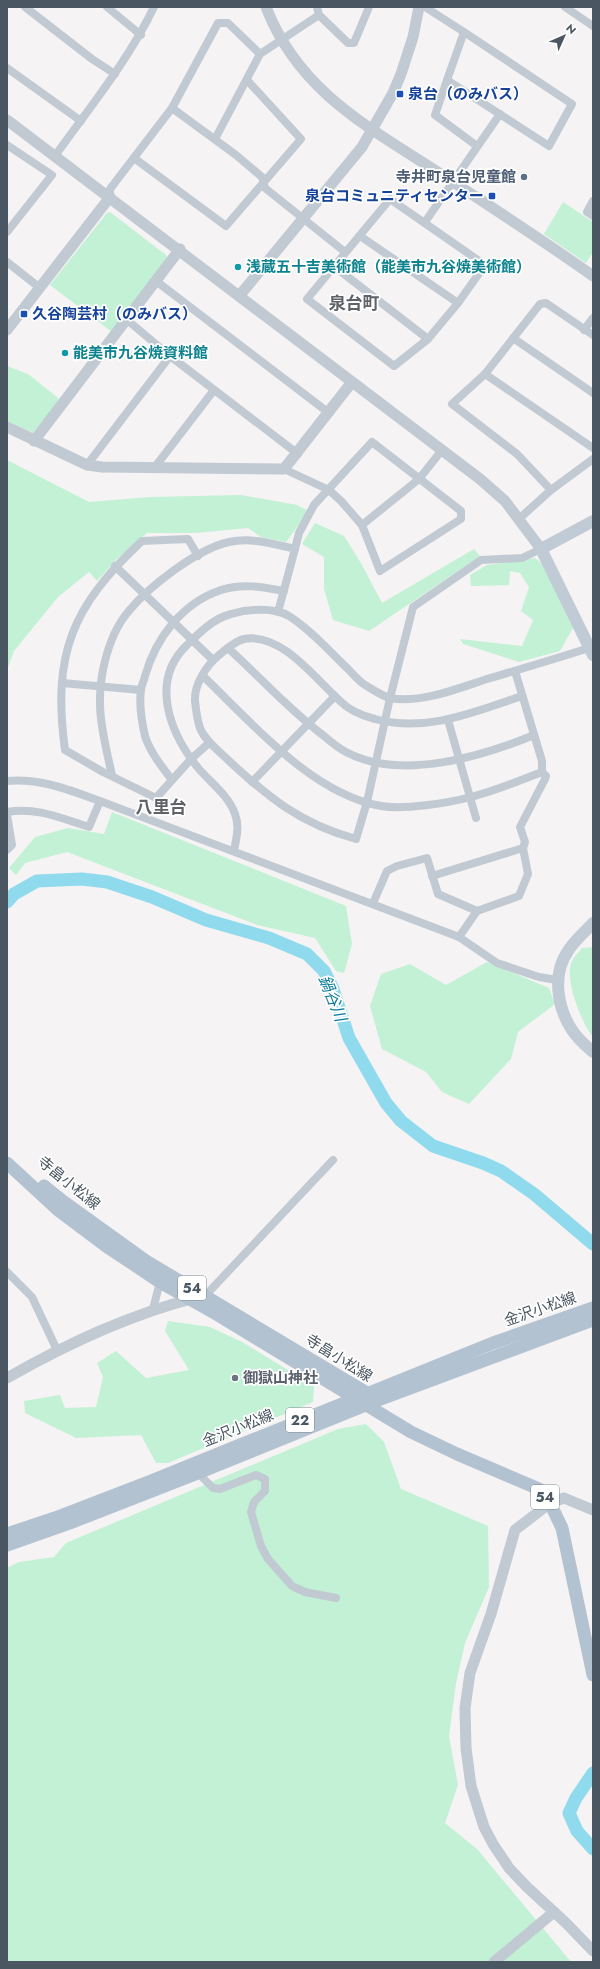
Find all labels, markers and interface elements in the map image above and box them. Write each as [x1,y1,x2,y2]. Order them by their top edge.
north arrow [544,16,584,56]
text: N [562,20,580,38]
place label: 泉台（のみバス） [408,83,528,105]
marker: 泉台（のみバス） [395,89,405,99]
place label: 寺井町泉台児童館 [396,166,516,188]
marker: 寺井町泉台児童館 [519,172,529,182]
place label: 泉台コミュニティセンター [305,185,484,207]
marker: 泉台コミュニティセンター [487,191,497,201]
place label: 浅蔵五十吉美術館（能美市九谷焼美術館） [246,256,531,278]
marker: 浅蔵五十吉美術館（能美市九谷焼美術館） [233,262,243,272]
district label: 泉台町 [329,291,380,315]
place label: 久谷陶芸村（のみバス） [32,303,197,325]
marker: 久谷陶芸村（のみバス） [19,309,29,319]
place label: 能美市九谷焼資料館 [73,342,208,364]
marker: 能美市九谷焼資料館 [60,348,70,358]
district label: 八里台 [136,795,187,819]
water label: 鍋谷川 [313,972,353,1027]
street label: 寺畠小松線 [33,1151,105,1215]
road number: 54 [178,1276,206,1300]
street label: 金沢小松線 [501,1286,579,1332]
street label: 寺畠小松線 [301,1329,377,1387]
place label: 御獄山神社 [243,1367,318,1389]
marker: 御獄山神社 [230,1373,240,1383]
street label: 金沢小松線 [199,1404,277,1452]
road number: 22 [286,1408,314,1432]
road number: 54 [531,1485,559,1509]

